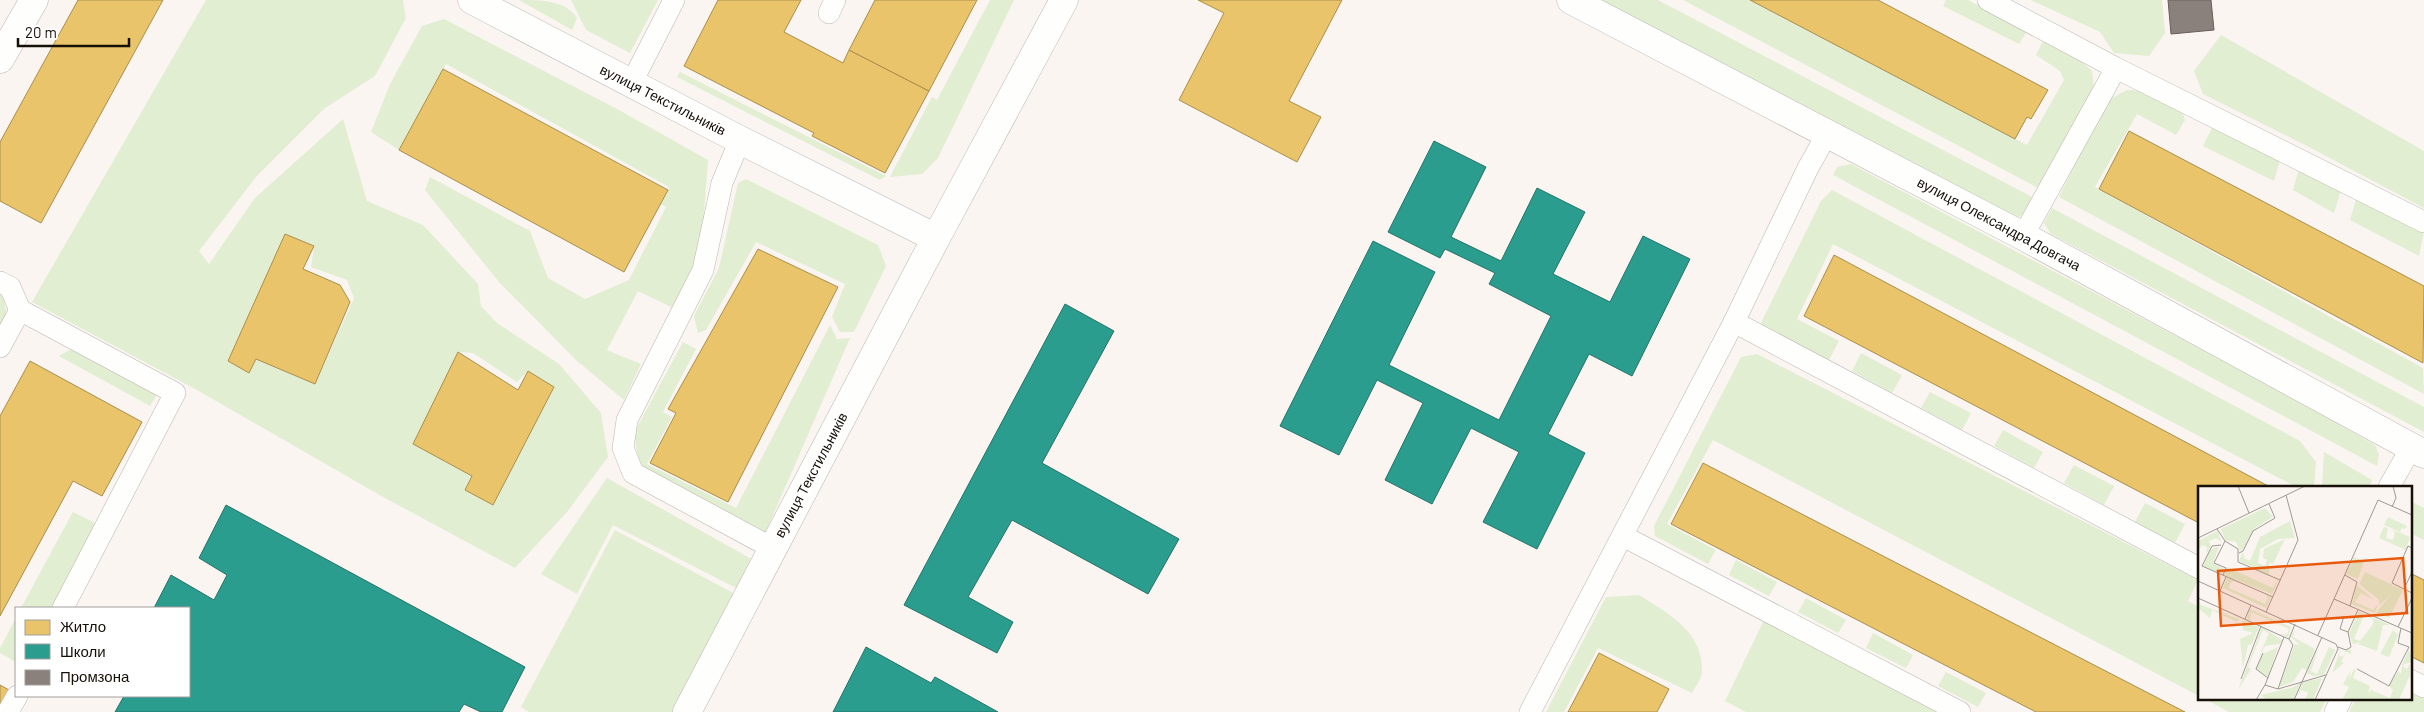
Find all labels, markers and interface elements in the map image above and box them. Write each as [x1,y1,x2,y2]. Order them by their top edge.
scale bar [18,15,129,47]
text: 20 m [25,23,57,41]
street label: вулиця Текстильників [597,60,729,139]
street label: вулиця Олександра Довгача [1915,173,2084,274]
street label: вулиця Текстильників [770,409,851,540]
inset map [2198,486,2412,700]
legend [15,607,190,697]
text: Житло [60,617,106,635]
text: Школи [60,642,106,660]
text: Промзона [60,667,130,685]

